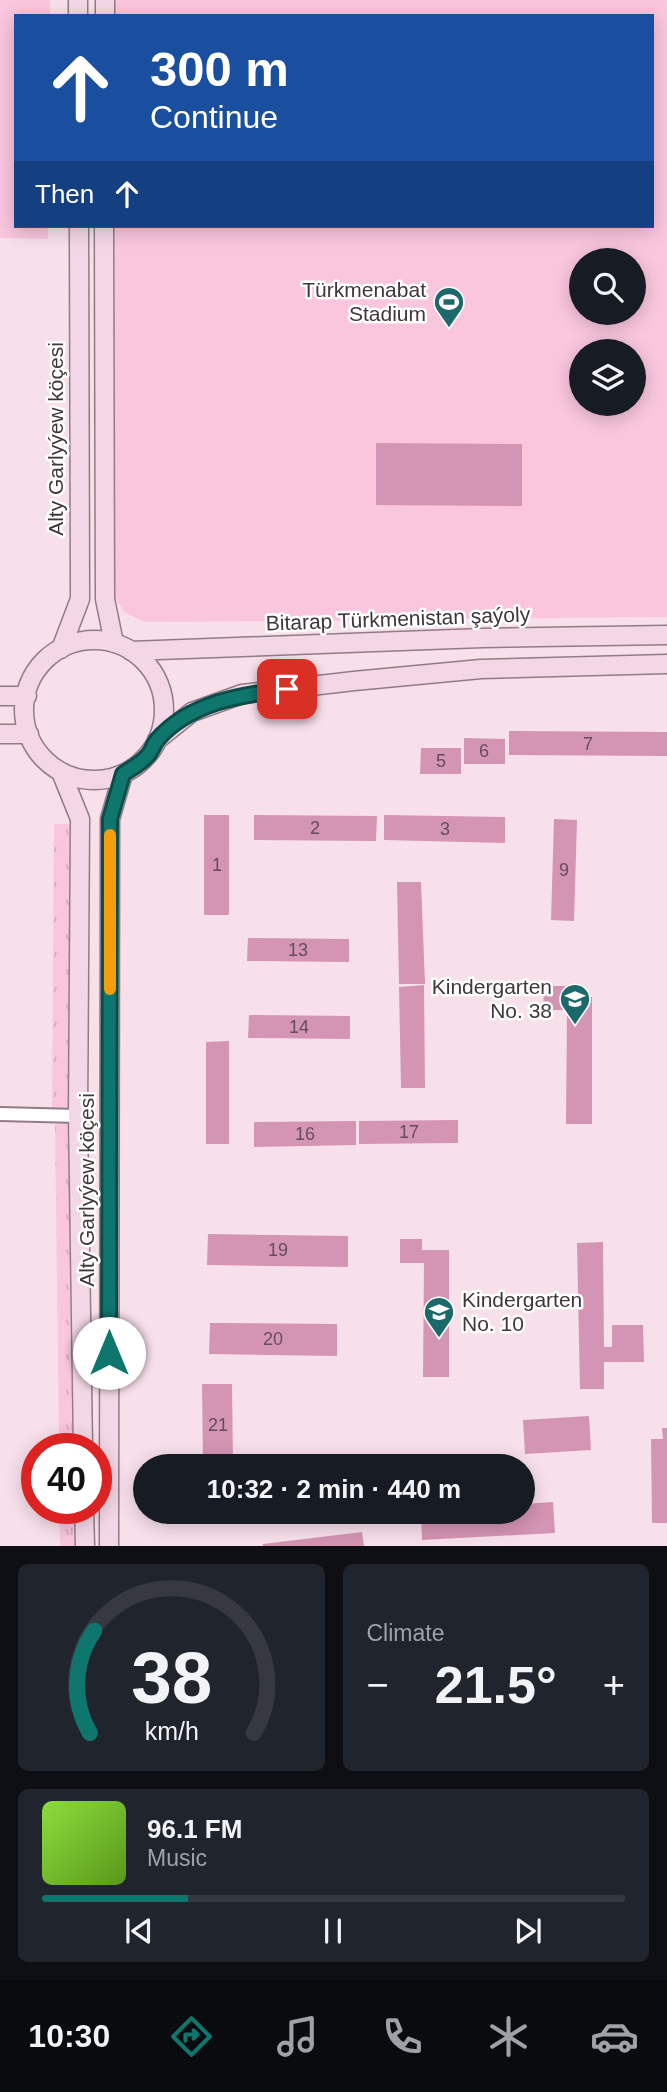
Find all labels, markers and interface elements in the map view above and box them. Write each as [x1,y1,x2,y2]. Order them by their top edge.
icon: ahead [35,42,126,133]
text: 300 m [150,42,289,96]
text: Continue [150,99,278,135]
icon: ahead [108,175,146,213]
text: Then [35,179,94,209]
map controls [569,248,646,416]
button: search [569,248,646,325]
place label: Türkmenabat Stadium [302,278,426,325]
sports icon: Türkmenabat Stadium [432,285,466,329]
button: layers [569,339,646,416]
street label: Alty Garlyýew köçesi [44,342,67,536]
street label: Bitarap Türkmenistan şaýoly [265,602,531,635]
pin [257,659,317,719]
icon: arrive [268,670,306,708]
house number: 7 [583,734,593,754]
house number: 6 [479,741,489,761]
house number: 5 [436,751,446,771]
house number: 2 [310,818,320,838]
house number: 3 [440,819,450,839]
house number: 1 [212,855,222,875]
house number: 9 [559,860,569,880]
house number: 13 [288,940,308,960]
place label: Kindergarten No. 38 [432,975,552,1022]
school or university icon: Kindergarten No. 38 [558,982,592,1026]
house number: 14 [289,1017,309,1037]
street label: Alty Garlyýew köçesi [75,1093,98,1287]
house number: 17 [399,1122,419,1142]
house number: 16 [295,1124,315,1144]
house number: 19 [268,1240,288,1260]
place label: Kindergarten No. 10 [462,1288,582,1335]
school or university icon: Kindergarten No. 10 [422,1295,456,1339]
position arrow [72,1316,146,1390]
house number: 20 [263,1329,283,1349]
house number: 21 [208,1415,228,1435]
speed limit sign: 40 [21,1433,112,1524]
text: 10:32 · 2 min · 440 m [207,1474,461,1504]
text: Climate [367,1620,444,1646]
text: 38 [131,1638,212,1719]
text: 21.5° [435,1656,557,1714]
text: − [367,1664,389,1706]
text: + [603,1664,625,1706]
text: km/h [144,1717,198,1745]
text: 96.1 FM [147,1814,242,1844]
text: Music [147,1845,207,1871]
icon: previous [120,1912,158,1950]
icon: pause [314,1912,352,1950]
icon: next [509,1912,547,1950]
icon: directions [167,2012,216,2061]
icon: music [273,2012,322,2061]
icon: phone [378,2012,427,2061]
icon: climate [484,2012,533,2061]
icon: car [590,2012,639,2061]
text: 10:30 [28,2018,110,2054]

